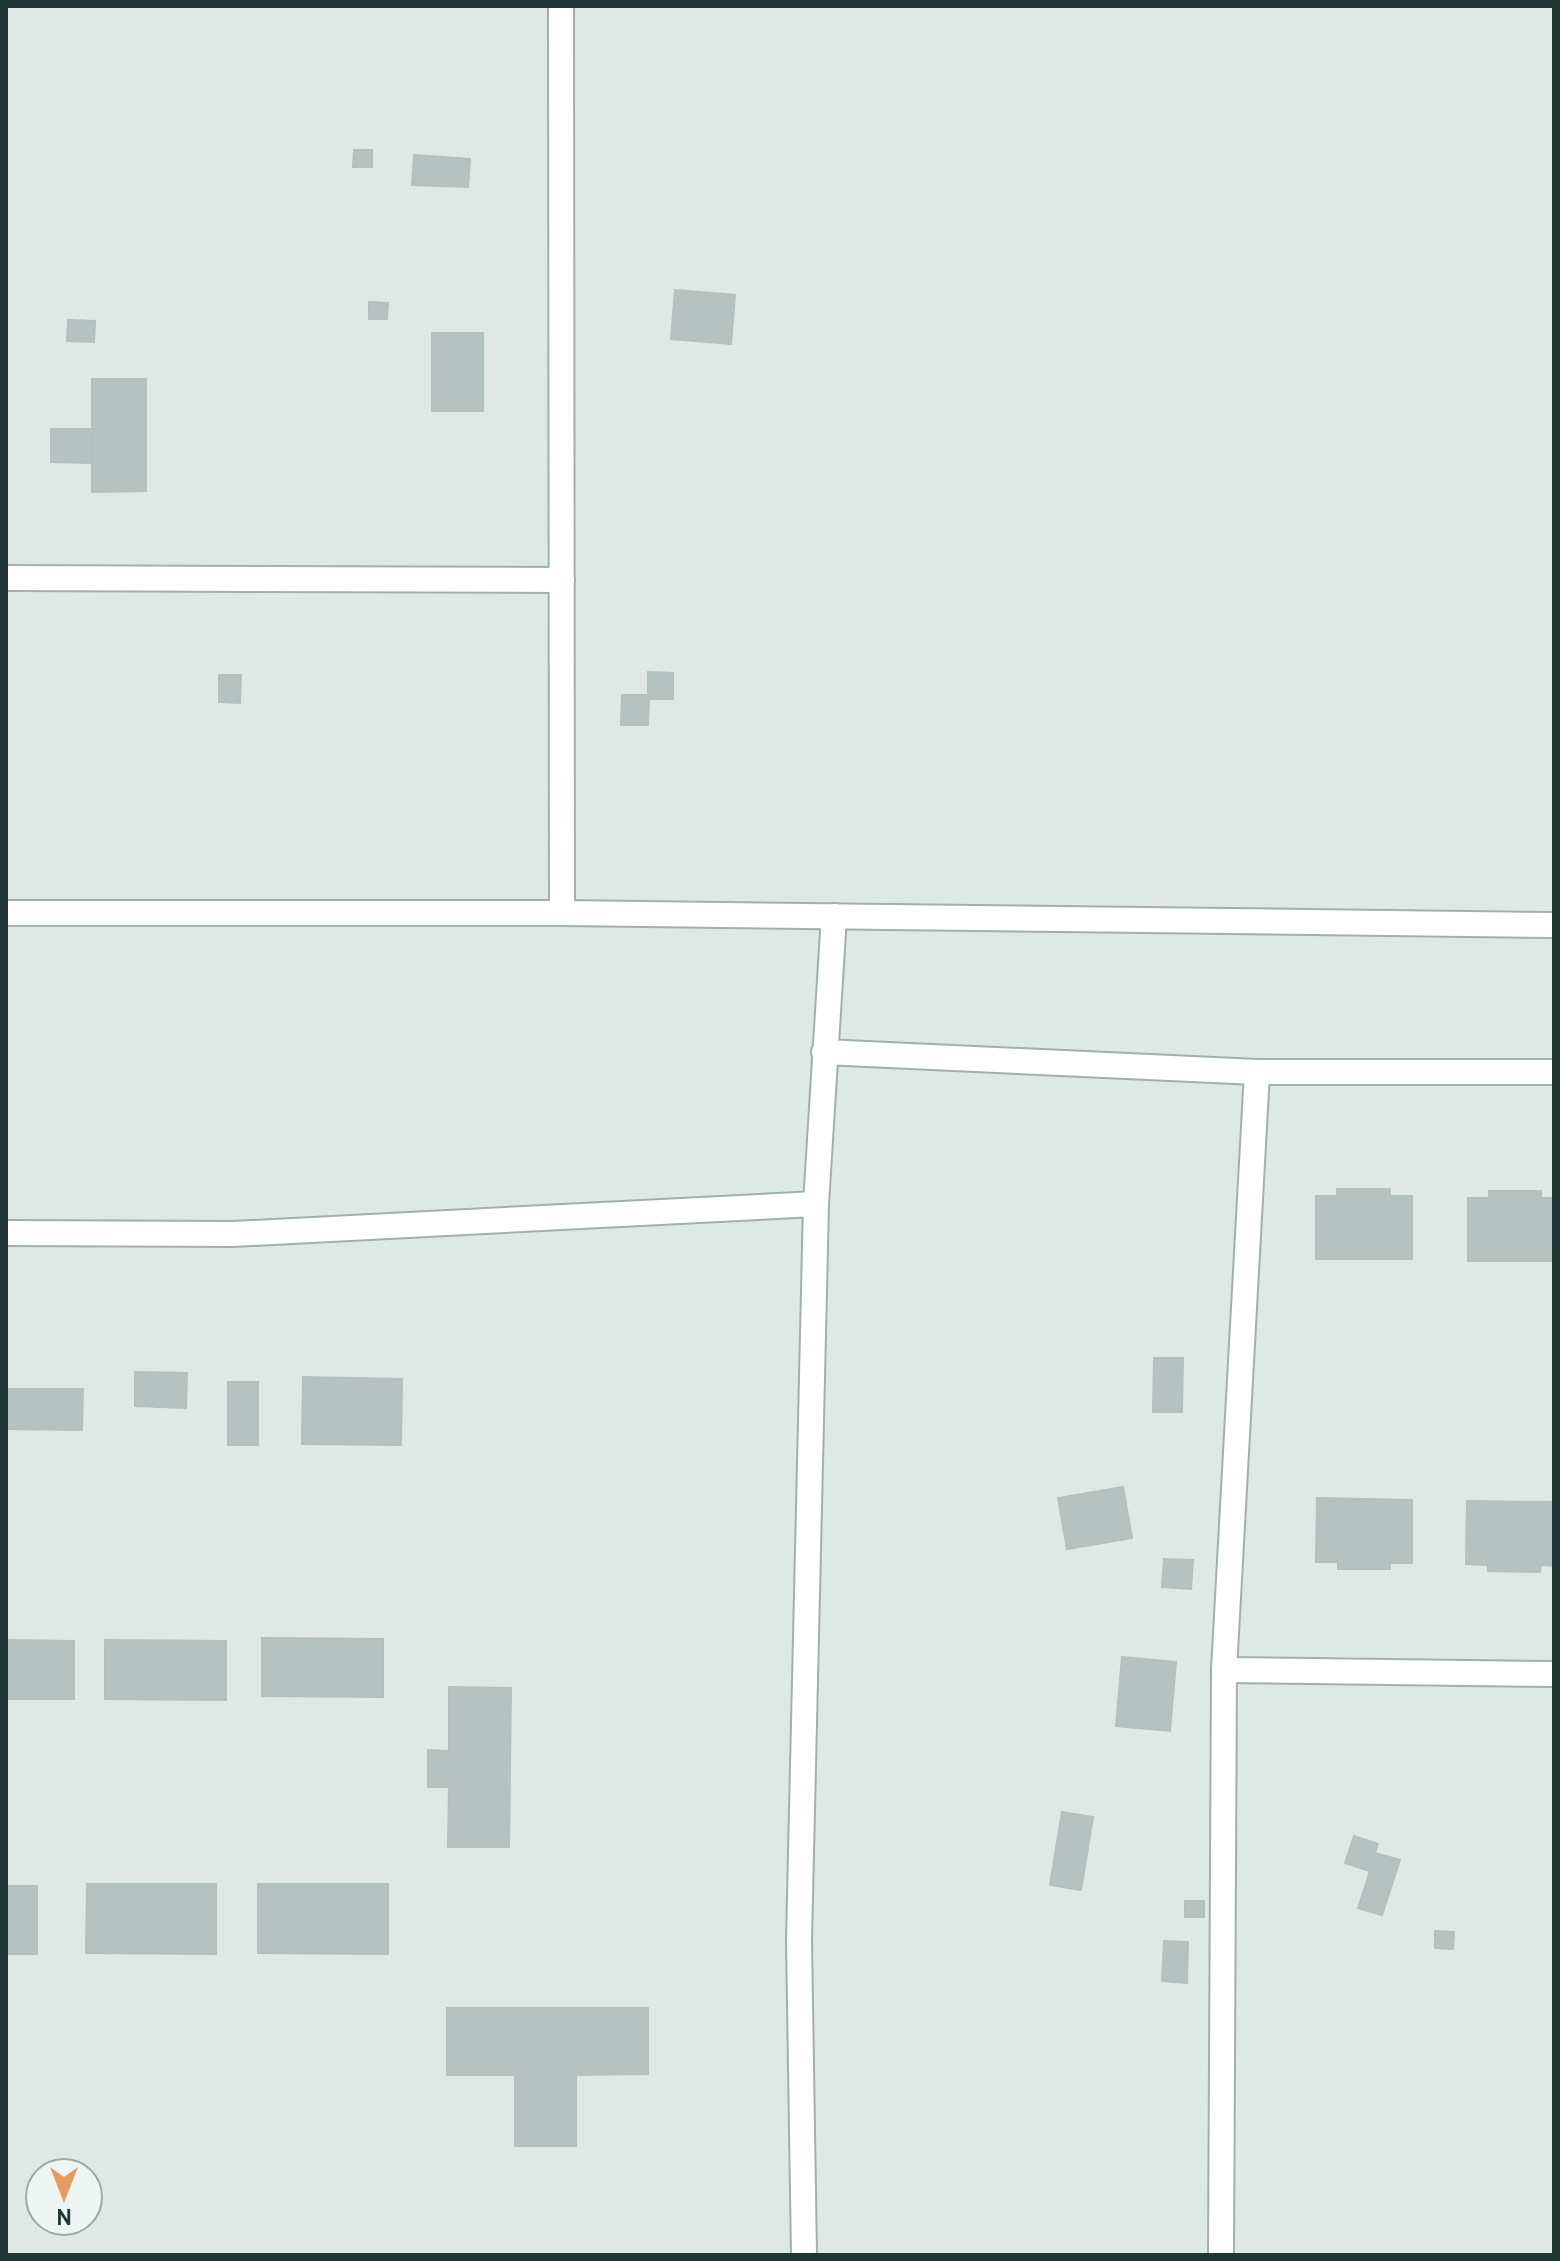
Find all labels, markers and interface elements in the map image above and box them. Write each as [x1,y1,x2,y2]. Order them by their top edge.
north arrow [24,2157,104,2237]
text: N [56,2201,72,2228]

